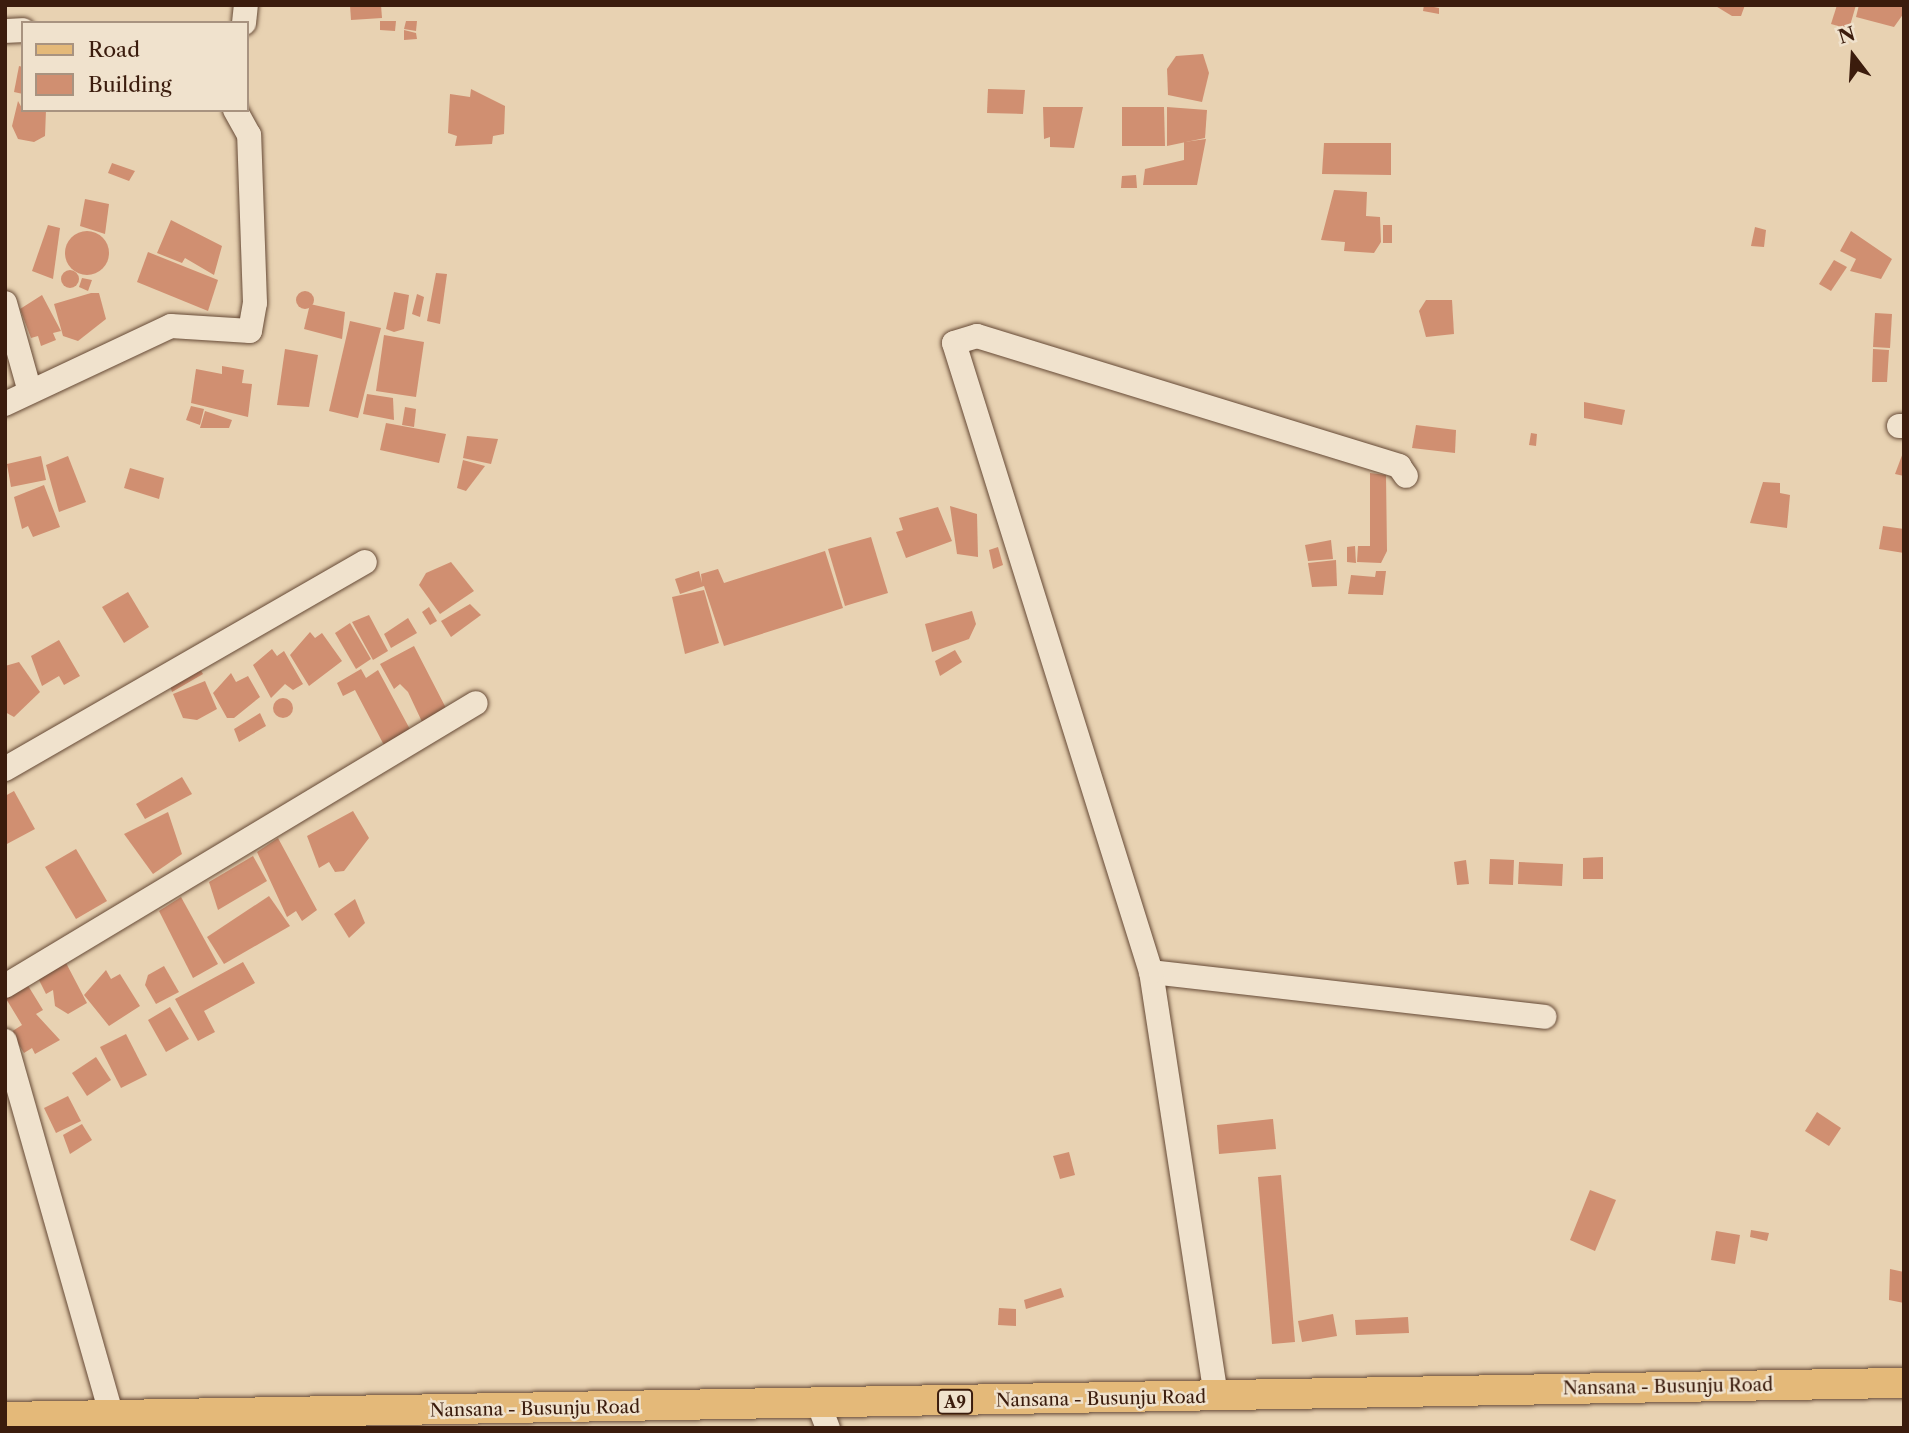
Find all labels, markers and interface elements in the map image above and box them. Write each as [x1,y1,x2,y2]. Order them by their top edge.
legend [21,21,248,112]
north arrow [1818,21,1888,91]
text: N [1835,22,1858,49]
text: Road [88,37,140,62]
text: Building [88,72,172,97]
street label: Nansana - Busunju Road [1563,1374,1773,1400]
street label: Nansana - Busunju Road [996,1386,1206,1412]
road number: A9 [936,1390,974,1414]
street label: Nansana - Busunju Road [430,1396,640,1422]

